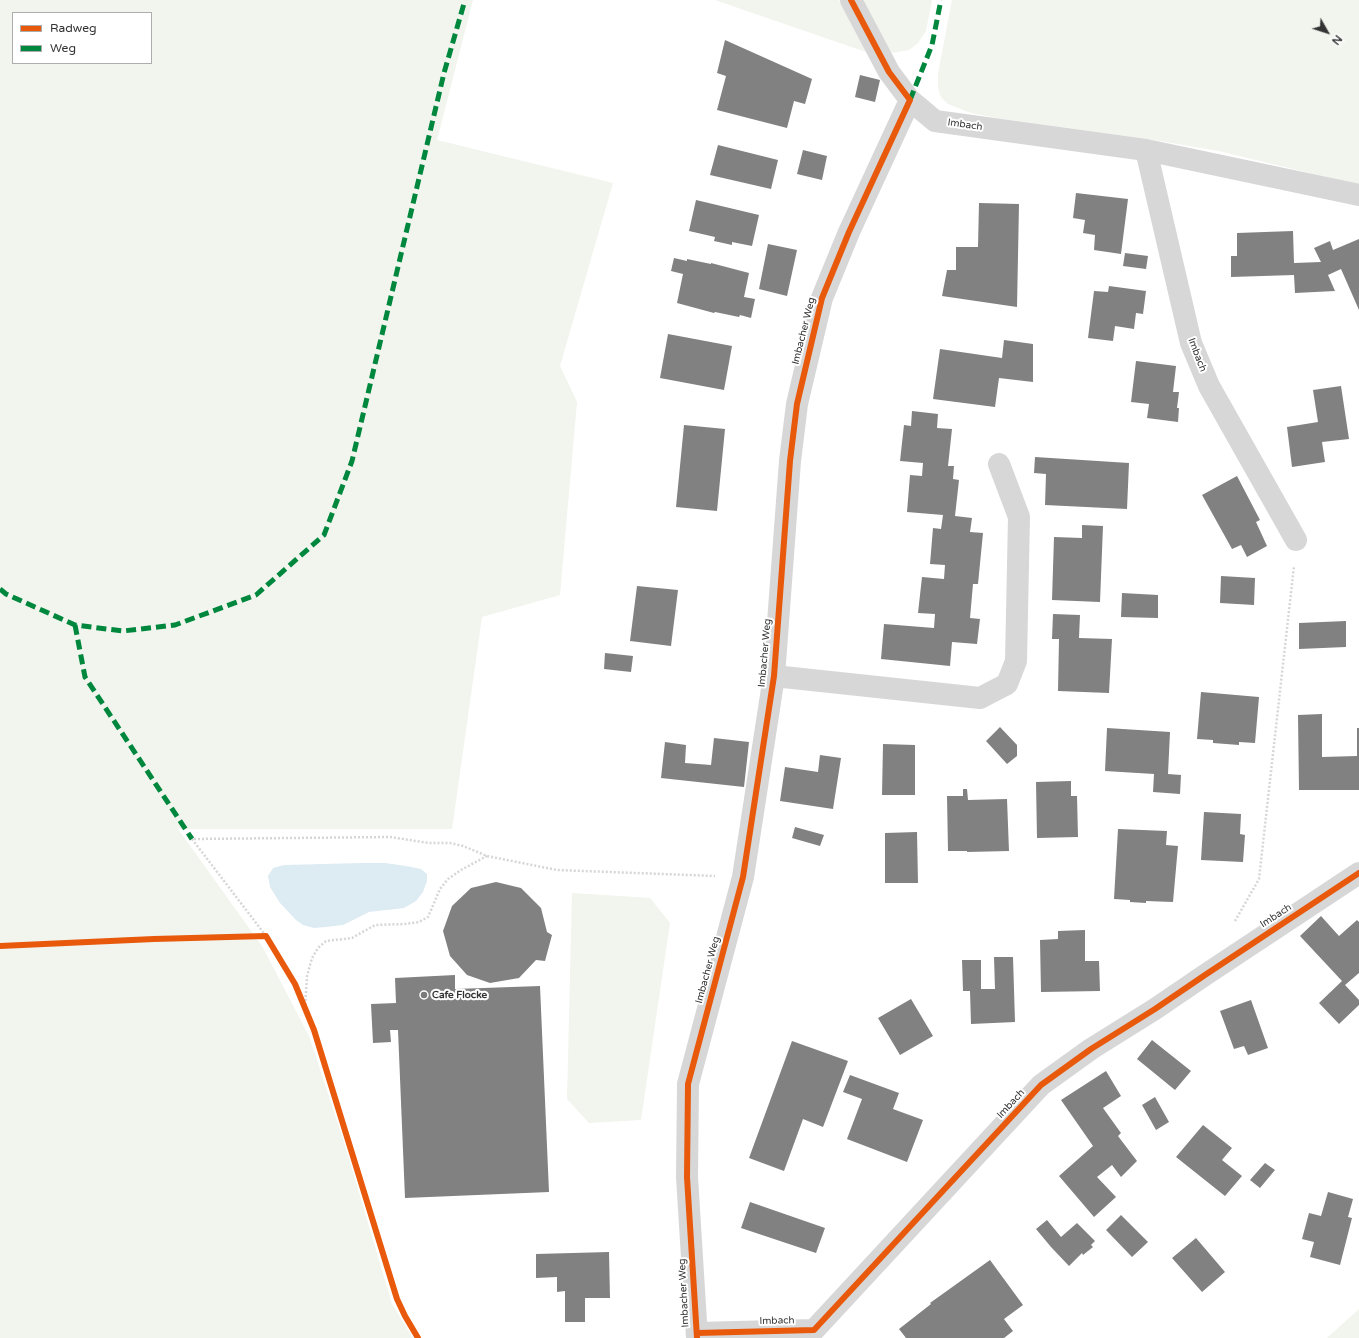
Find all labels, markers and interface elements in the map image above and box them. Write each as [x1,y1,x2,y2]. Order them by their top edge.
legend [12,12,152,64]
north arrow [1307,12,1347,52]
text: Radweg [50,21,97,35]
text: N [1329,32,1345,47]
text: Weg [50,41,76,55]
street label: Imbach [947,117,983,133]
street label: Imbacher Weg [790,296,818,366]
street label: Imbach [1185,336,1209,374]
street label: Imbacher Weg [756,618,774,688]
street label: Imbach [1258,901,1294,931]
street label: Imbacher Weg [693,935,723,1005]
place label: Cafe Flocke [432,989,487,1001]
marker: Cafe Flocke [419,990,429,1000]
street label: Imbach [995,1087,1027,1121]
street label: Imbacher Weg [676,1258,692,1328]
street label: Imbach [759,1315,795,1327]

